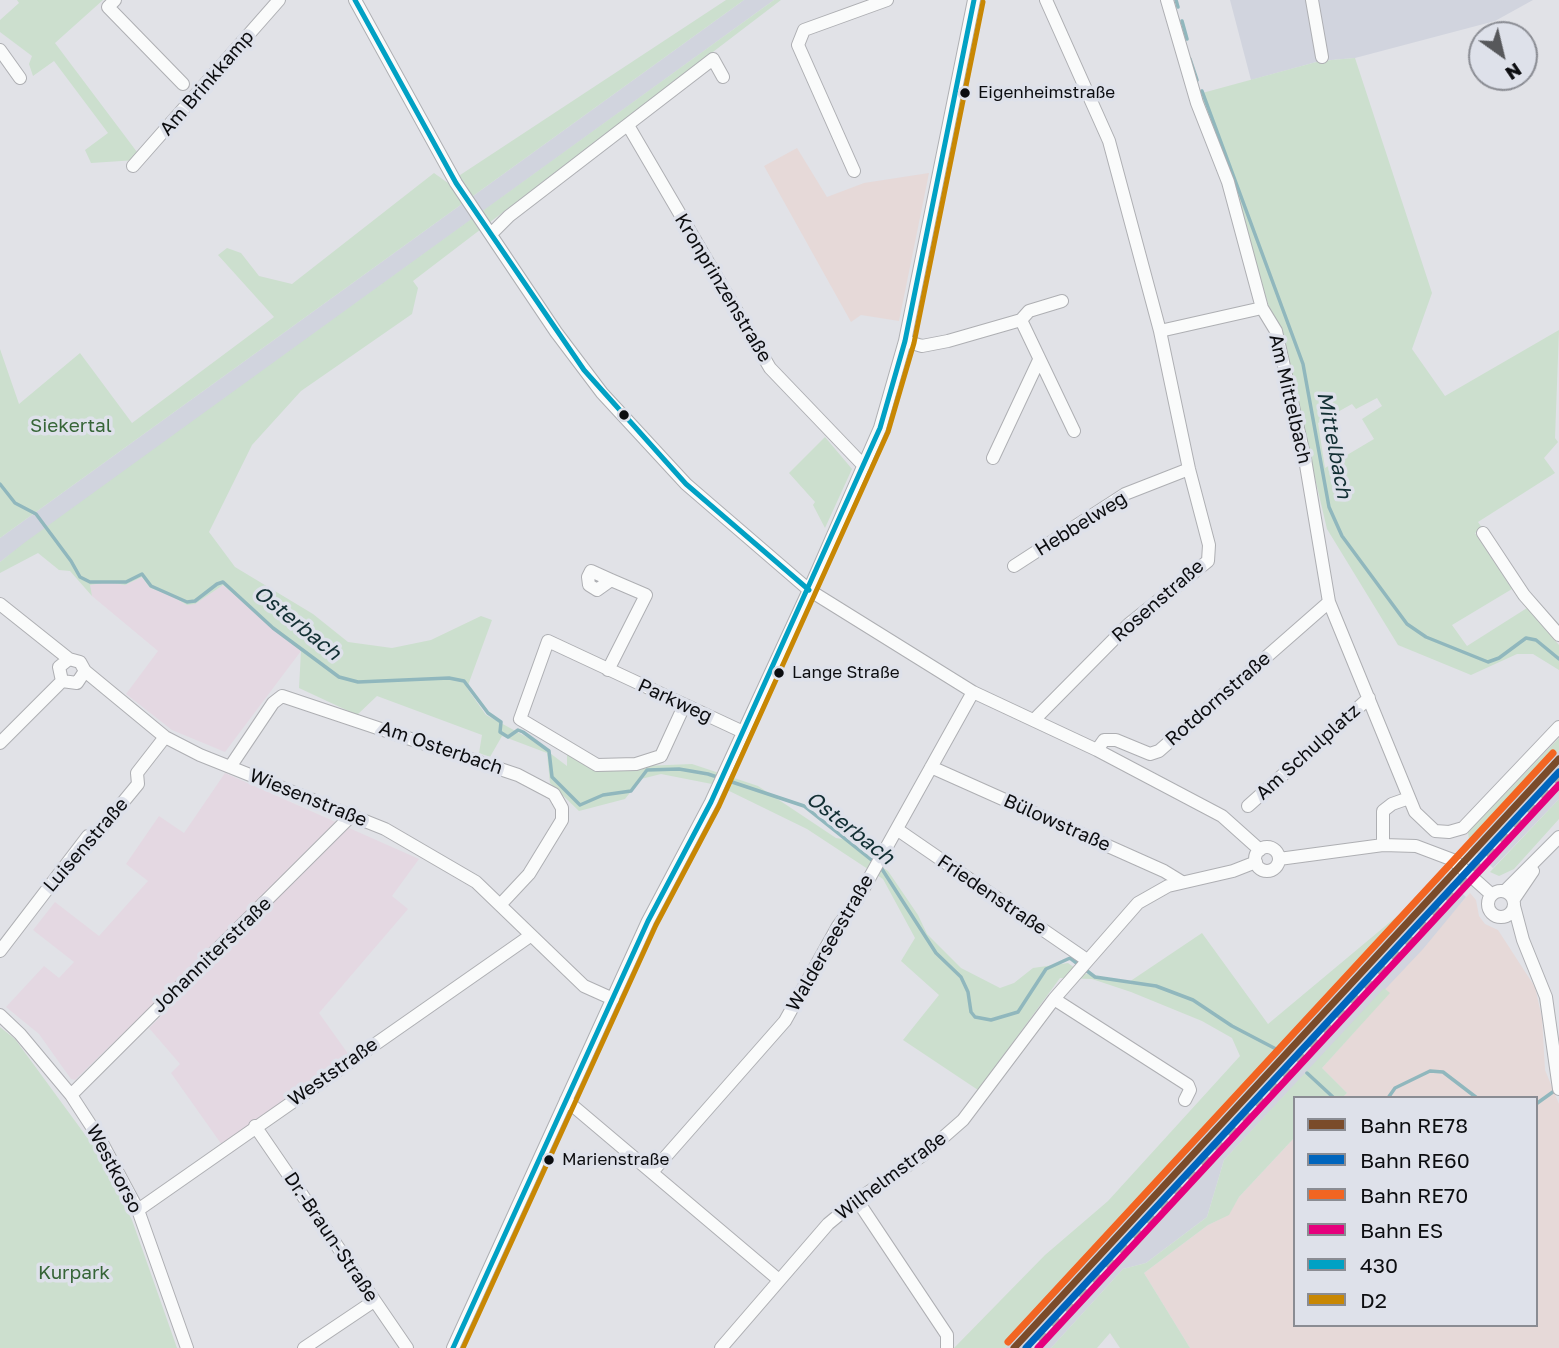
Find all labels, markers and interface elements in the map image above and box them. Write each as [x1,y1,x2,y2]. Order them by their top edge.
north arrow [1468,21,1538,91]
street label: Am Brinkkamp [155,26,259,140]
text: N [1501,59,1526,86]
place label: Eigenheimstraße [978,83,1115,103]
marker: Eigenheimstraße [958,86,972,100]
street label: Kronprinzenstraße [670,210,776,366]
street label: Am Mittelbach [1264,332,1316,466]
water label: Mittelbach [1311,389,1357,501]
unlabelled marker [617,408,631,422]
park label: Siekertal [30,415,112,437]
street label: Hebbelweg [1031,487,1131,561]
street label: Rosenstraße [1107,555,1209,647]
water label: Osterbach [248,580,346,666]
street label: Rotdornstraße [1161,647,1275,751]
place label: Lange Straße [792,663,900,683]
marker: Lange Straße [772,666,786,680]
street label: Parkweg [634,674,716,728]
street label: Am Schulplatz [1251,699,1365,805]
street label: Am Osterbach [376,716,506,780]
street label: Wiesenstraße [246,764,370,832]
water label: Osterbach [801,786,899,870]
street label: Bülowstraße [1000,789,1114,857]
street label: Luisenstraße [39,793,133,897]
street label: Friedenstraße [933,850,1051,940]
street label: Walderseestraße [782,871,878,1015]
street label: Johanniterstraße [148,892,276,1018]
street label: Weststraße [284,1033,382,1111]
legend [1293,1096,1538,1327]
text: Bahn RE78 [1360,1112,1468,1138]
street label: Westkorso [81,1121,147,1217]
street label: Wilhelmstraße [831,1127,951,1225]
text: Bahn RE60 [1360,1147,1470,1173]
place label: Marienstraße [562,1150,669,1170]
marker: Marienstraße [542,1153,556,1167]
street label: Dr.-Braun-Straße [279,1168,383,1306]
text: Bahn RE70 [1360,1182,1468,1208]
text: Bahn ES [1360,1217,1443,1243]
text: 430 [1360,1252,1398,1278]
park label: Kurpark [38,1262,110,1284]
text: D2 [1360,1287,1387,1313]

